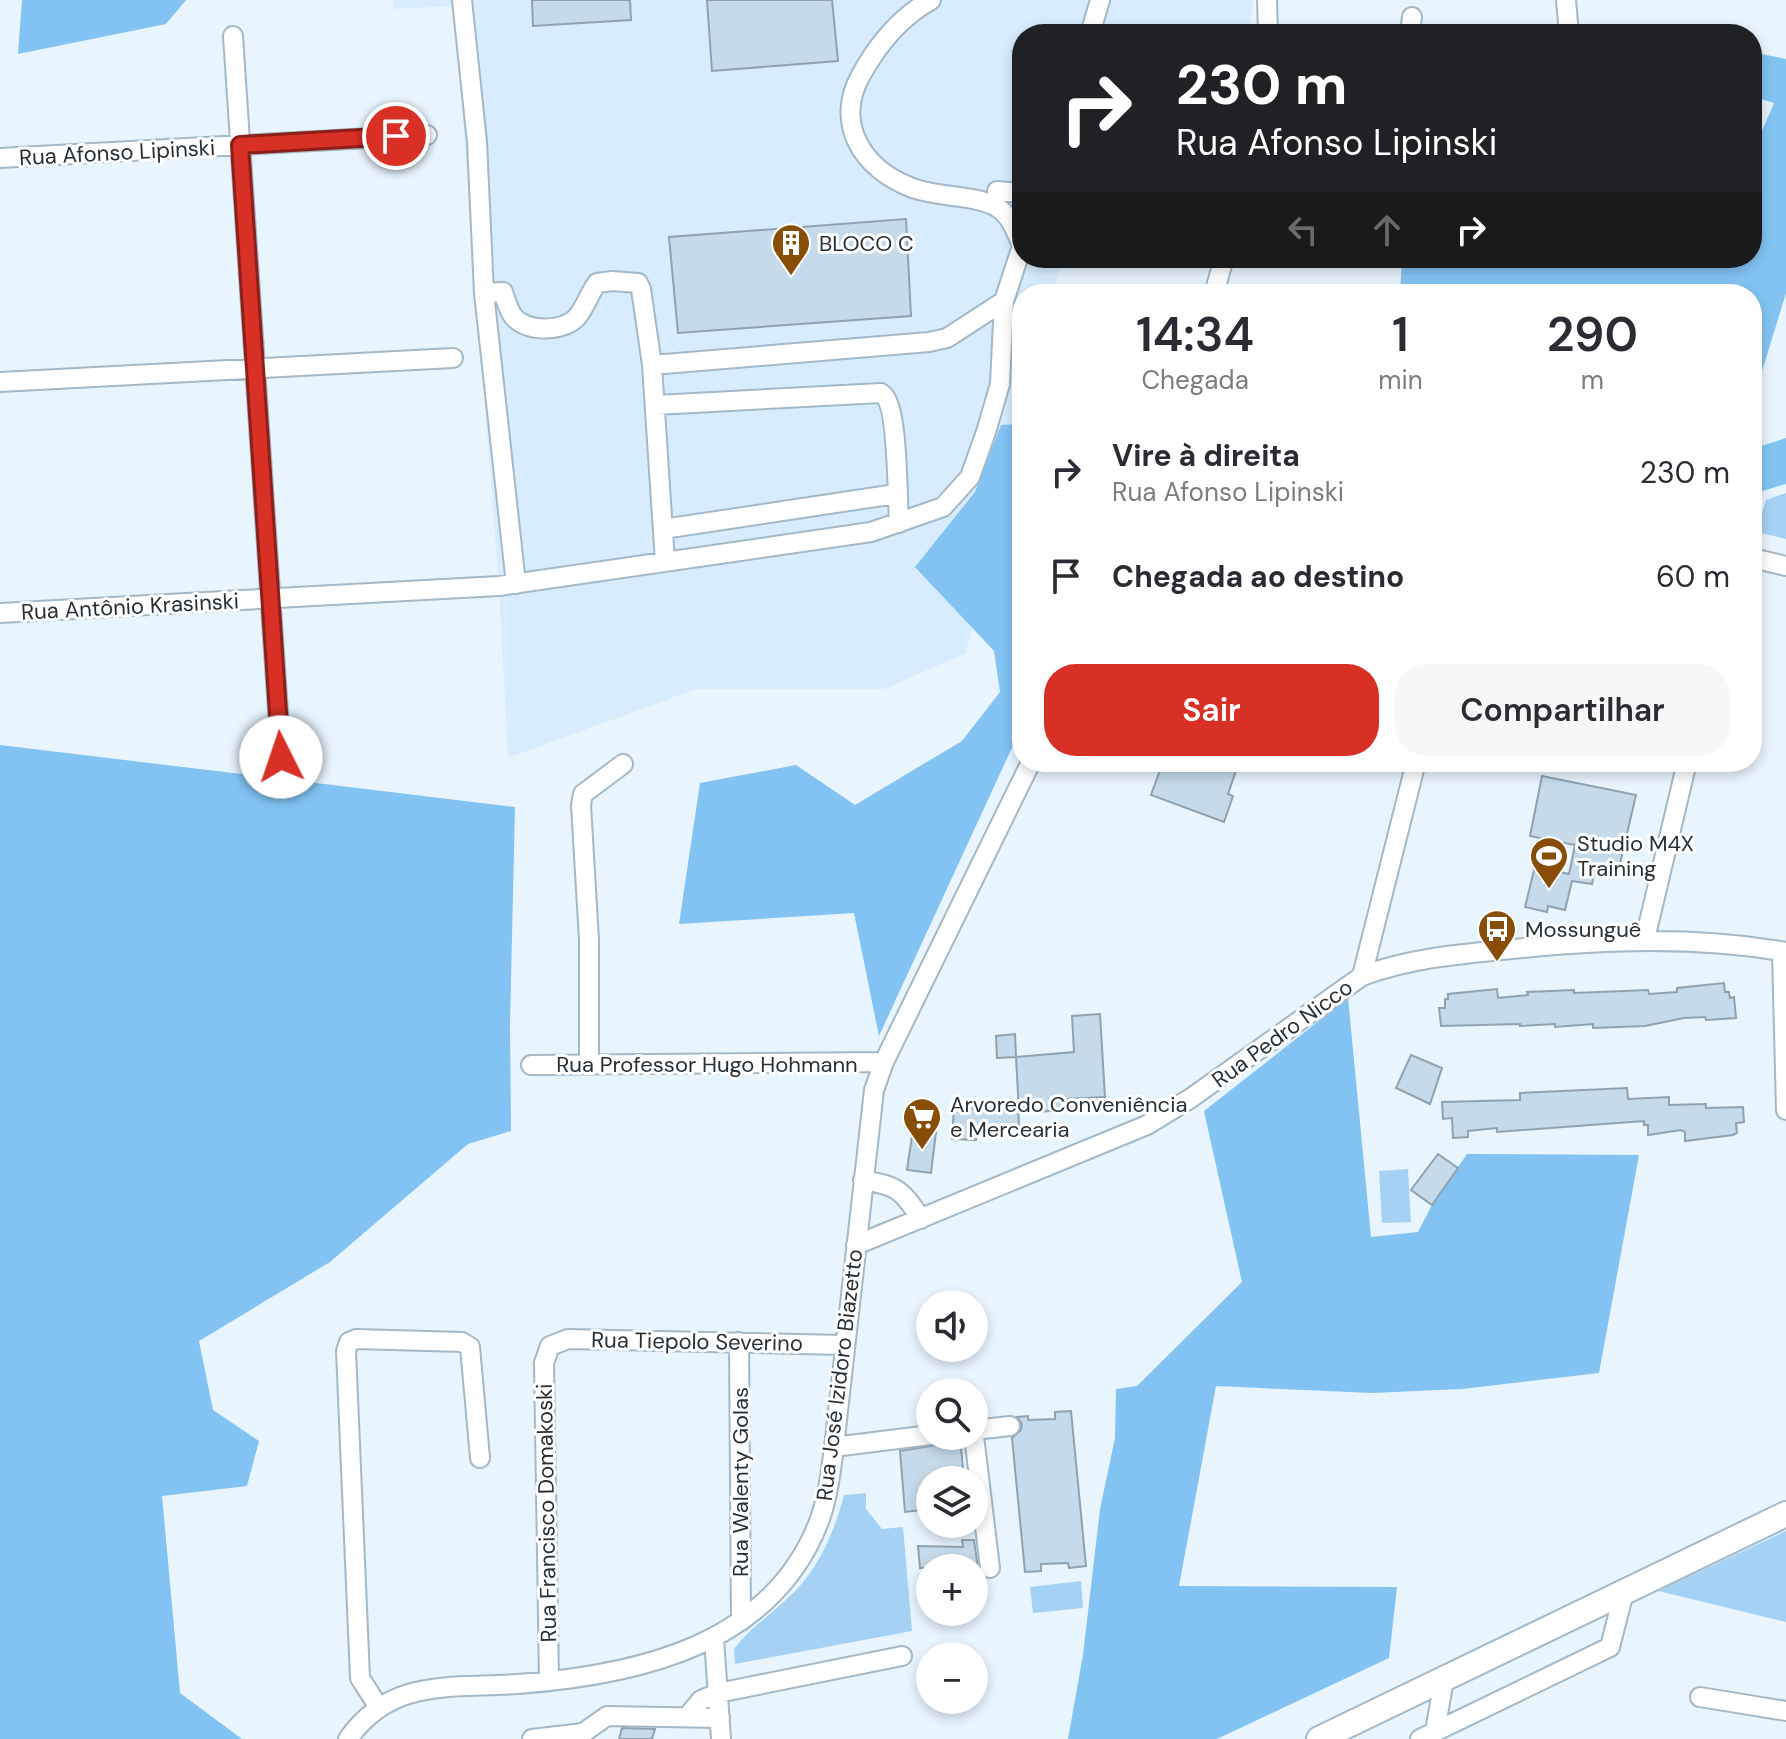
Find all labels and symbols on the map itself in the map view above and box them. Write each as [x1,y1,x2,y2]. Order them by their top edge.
pin [362,102,430,170]
street label: Rua Afonso Lipinski [18,133,216,172]
building icon: BLOCO C [770,222,812,277]
place label: BLOCO C [819,229,914,258]
street label: Rua Antônio Krasinski [20,586,240,627]
position arrow [239,715,323,799]
place label: Studio M4X Training [1577,829,1694,883]
sports icon: Studio M4X Training [1528,835,1570,890]
bus stop icon: Mossunguê [1476,908,1518,963]
place label: Mossunguê [1525,915,1641,944]
street label: Rua Pedro Nicco [1206,973,1358,1094]
street label: Rua Professor Hugo Hohmann [556,1050,858,1079]
place label: Arvoredo Conveniência e Mercearia [950,1090,1187,1144]
supermarket icon: Arvoredo Conveniência e Mercearia [901,1096,943,1151]
street label: Rua José Izidoro Biazetto [810,1247,869,1503]
street label: Rua Tiepolo Severino [591,1325,803,1358]
street label: Rua Francisco Domakoski [530,1383,563,1643]
street label: Rua Walenty Golas [726,1387,755,1577]

